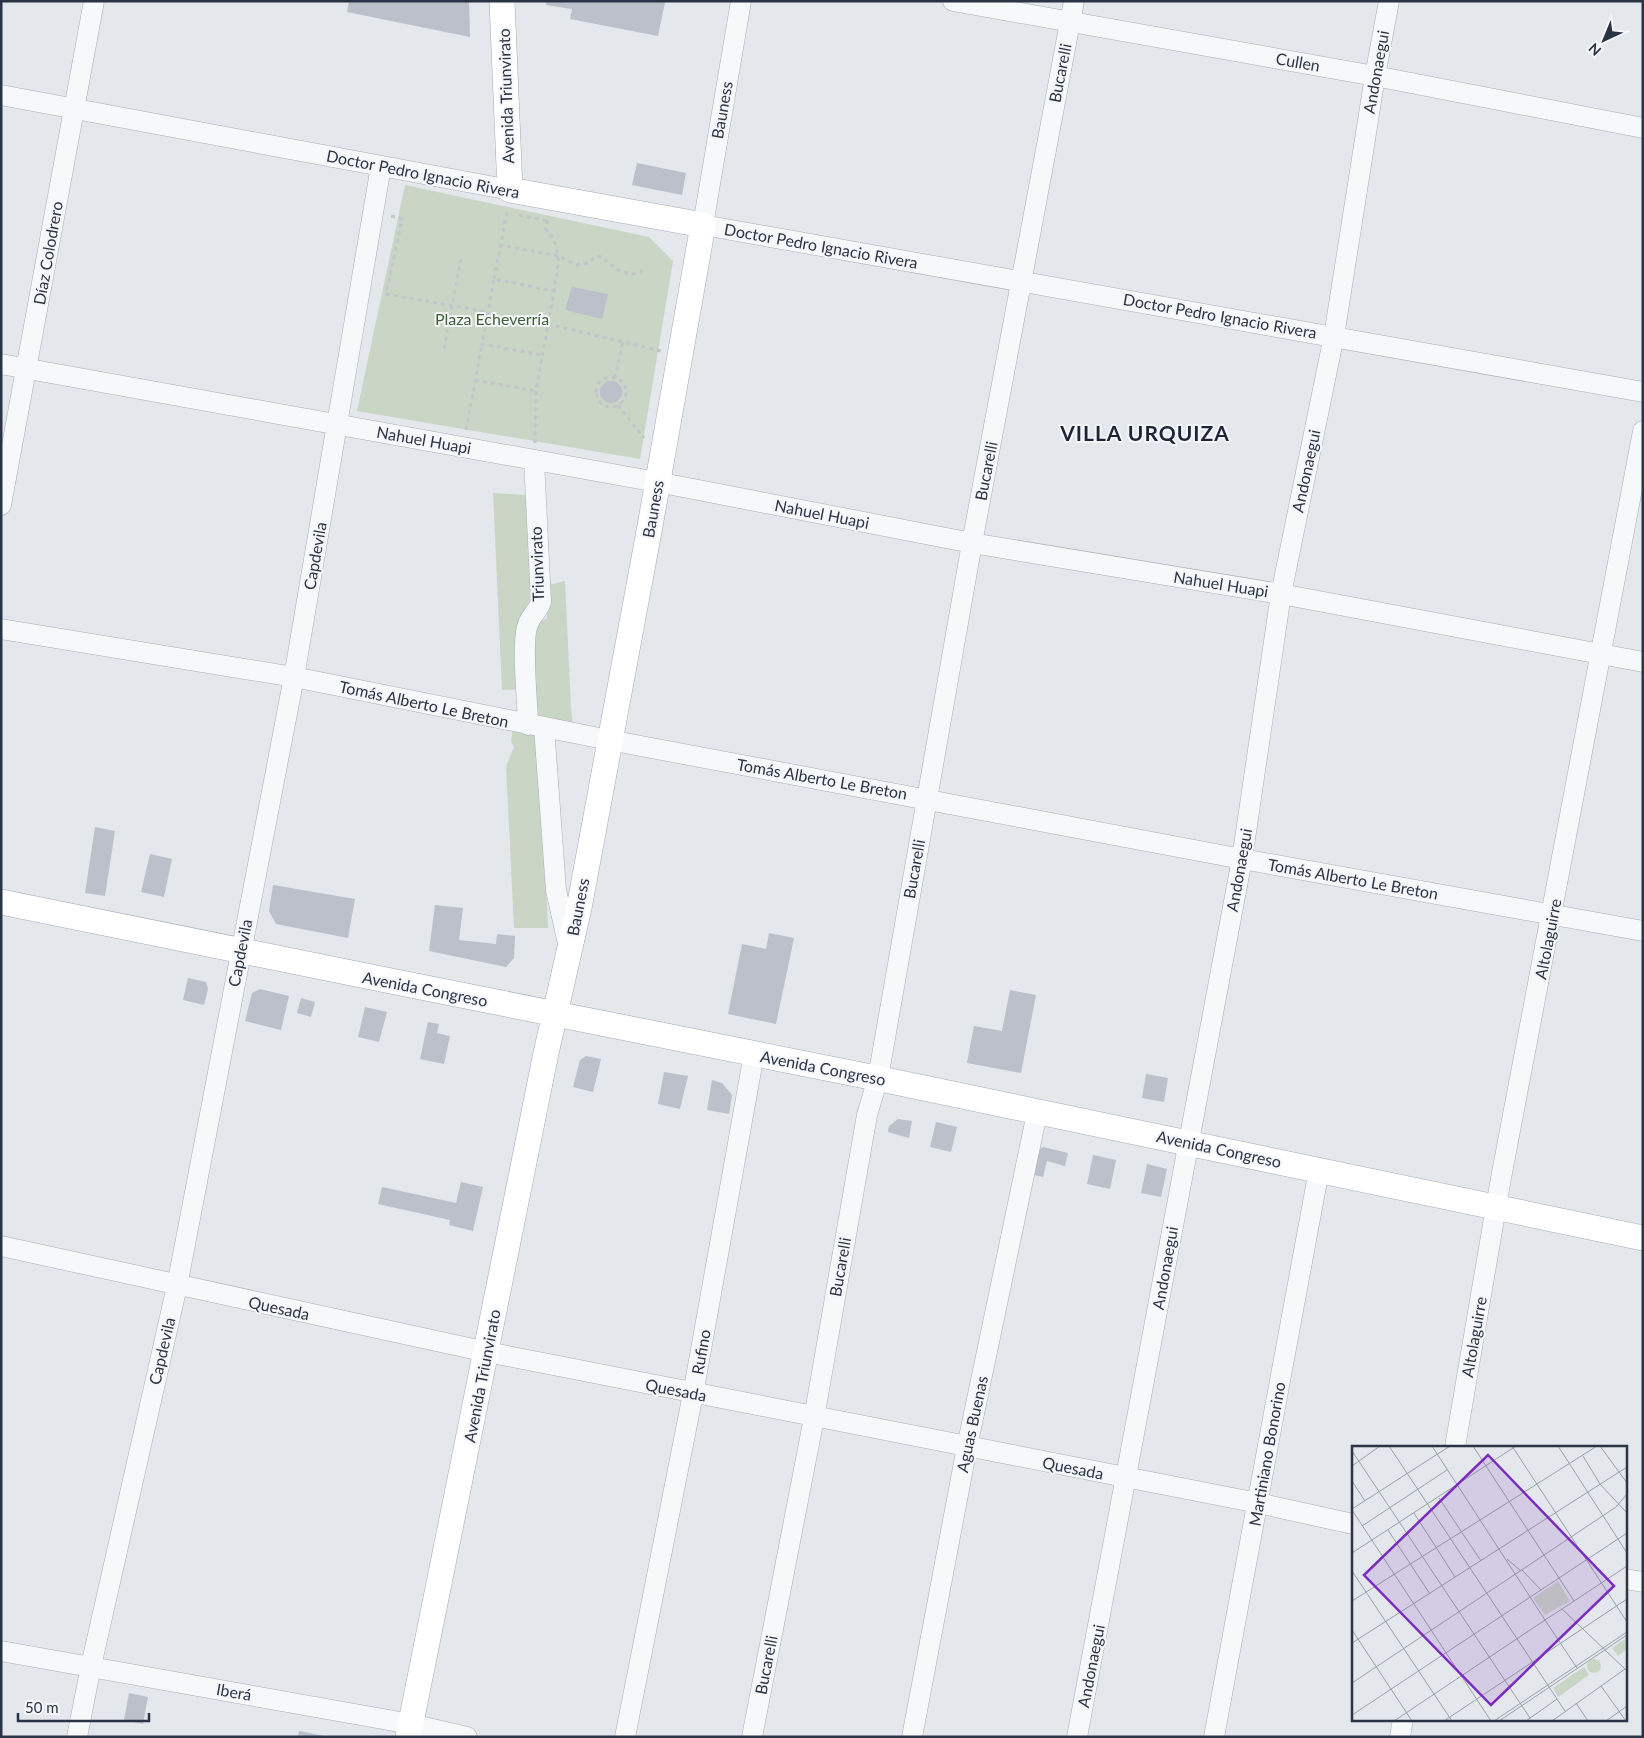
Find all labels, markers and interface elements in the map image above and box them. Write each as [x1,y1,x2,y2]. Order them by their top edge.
north arrow [1579,15,1629,65]
street label: Avenida Triunvirato [494,28,517,164]
street label: Andonaegui [1359,29,1392,115]
text: N [1585,40,1604,60]
street label: Bucarelli [1044,42,1075,104]
street label: Cullen [1275,48,1322,75]
street label: Bauness [707,79,736,140]
street label: Doctor Pedro Ignacio Rivera [325,145,521,202]
street label: Díaz Colodrero [29,200,66,306]
street label: Doctor Pedro Ignacio Rivera [723,219,919,272]
street label: Doctor Pedro Ignacio Rivera [1122,289,1318,342]
park label: Plaza Echeverría [435,309,549,328]
district label: VILLA URQUIZA [1059,420,1230,445]
street label: Nahuel Huapi [375,422,473,457]
street label: Andonaegui [1287,428,1324,514]
street label: Bucarelli [970,440,1001,502]
street label: Bauness [638,478,667,539]
street label: Nahuel Huapi [773,495,871,532]
street label: Capdevila [299,520,330,591]
street label: Triunvirato [526,526,547,602]
street label: Nahuel Huapi [1172,567,1270,600]
street label: Tomás Alberto Le Breton [338,676,511,731]
street label: Tomás Alberto Le Breton [735,754,909,803]
street label: Andonaegui [1222,827,1255,913]
street label: Bucarelli [899,838,928,900]
street label: Tomás Alberto Le Breton [1266,854,1440,903]
street label: Bauness [563,876,592,937]
street label: Altolaguirre [1530,897,1565,981]
street label: Capdevila [224,917,255,988]
street label: Avenida Congreso [361,967,489,1010]
street label: Avenida Congreso [759,1046,887,1089]
street label: Avenida Congreso [1155,1126,1283,1171]
street label: Andonaegui [1148,1225,1181,1311]
street label: Bucarelli [825,1236,854,1298]
street label: Quesada [247,1292,311,1323]
street label: Altolaguirre [1457,1295,1490,1379]
street label: Avenida Triunvirato [459,1308,504,1444]
street label: Capdevila [145,1315,178,1386]
street label: Rufino [687,1328,714,1376]
street label: Quesada [644,1374,708,1405]
street label: Aguas Buenas [952,1374,991,1474]
street label: Martiniano Bonorino [1244,1380,1289,1527]
inset map [1352,1446,1626,1720]
street label: Quesada [1041,1452,1105,1483]
street label: Andonaegui [1073,1623,1108,1709]
street label: Bucarelli [750,1634,781,1696]
street label: Iberá [215,1679,253,1704]
scale bar [18,1690,149,1722]
text: 50 m [25,1698,59,1716]

